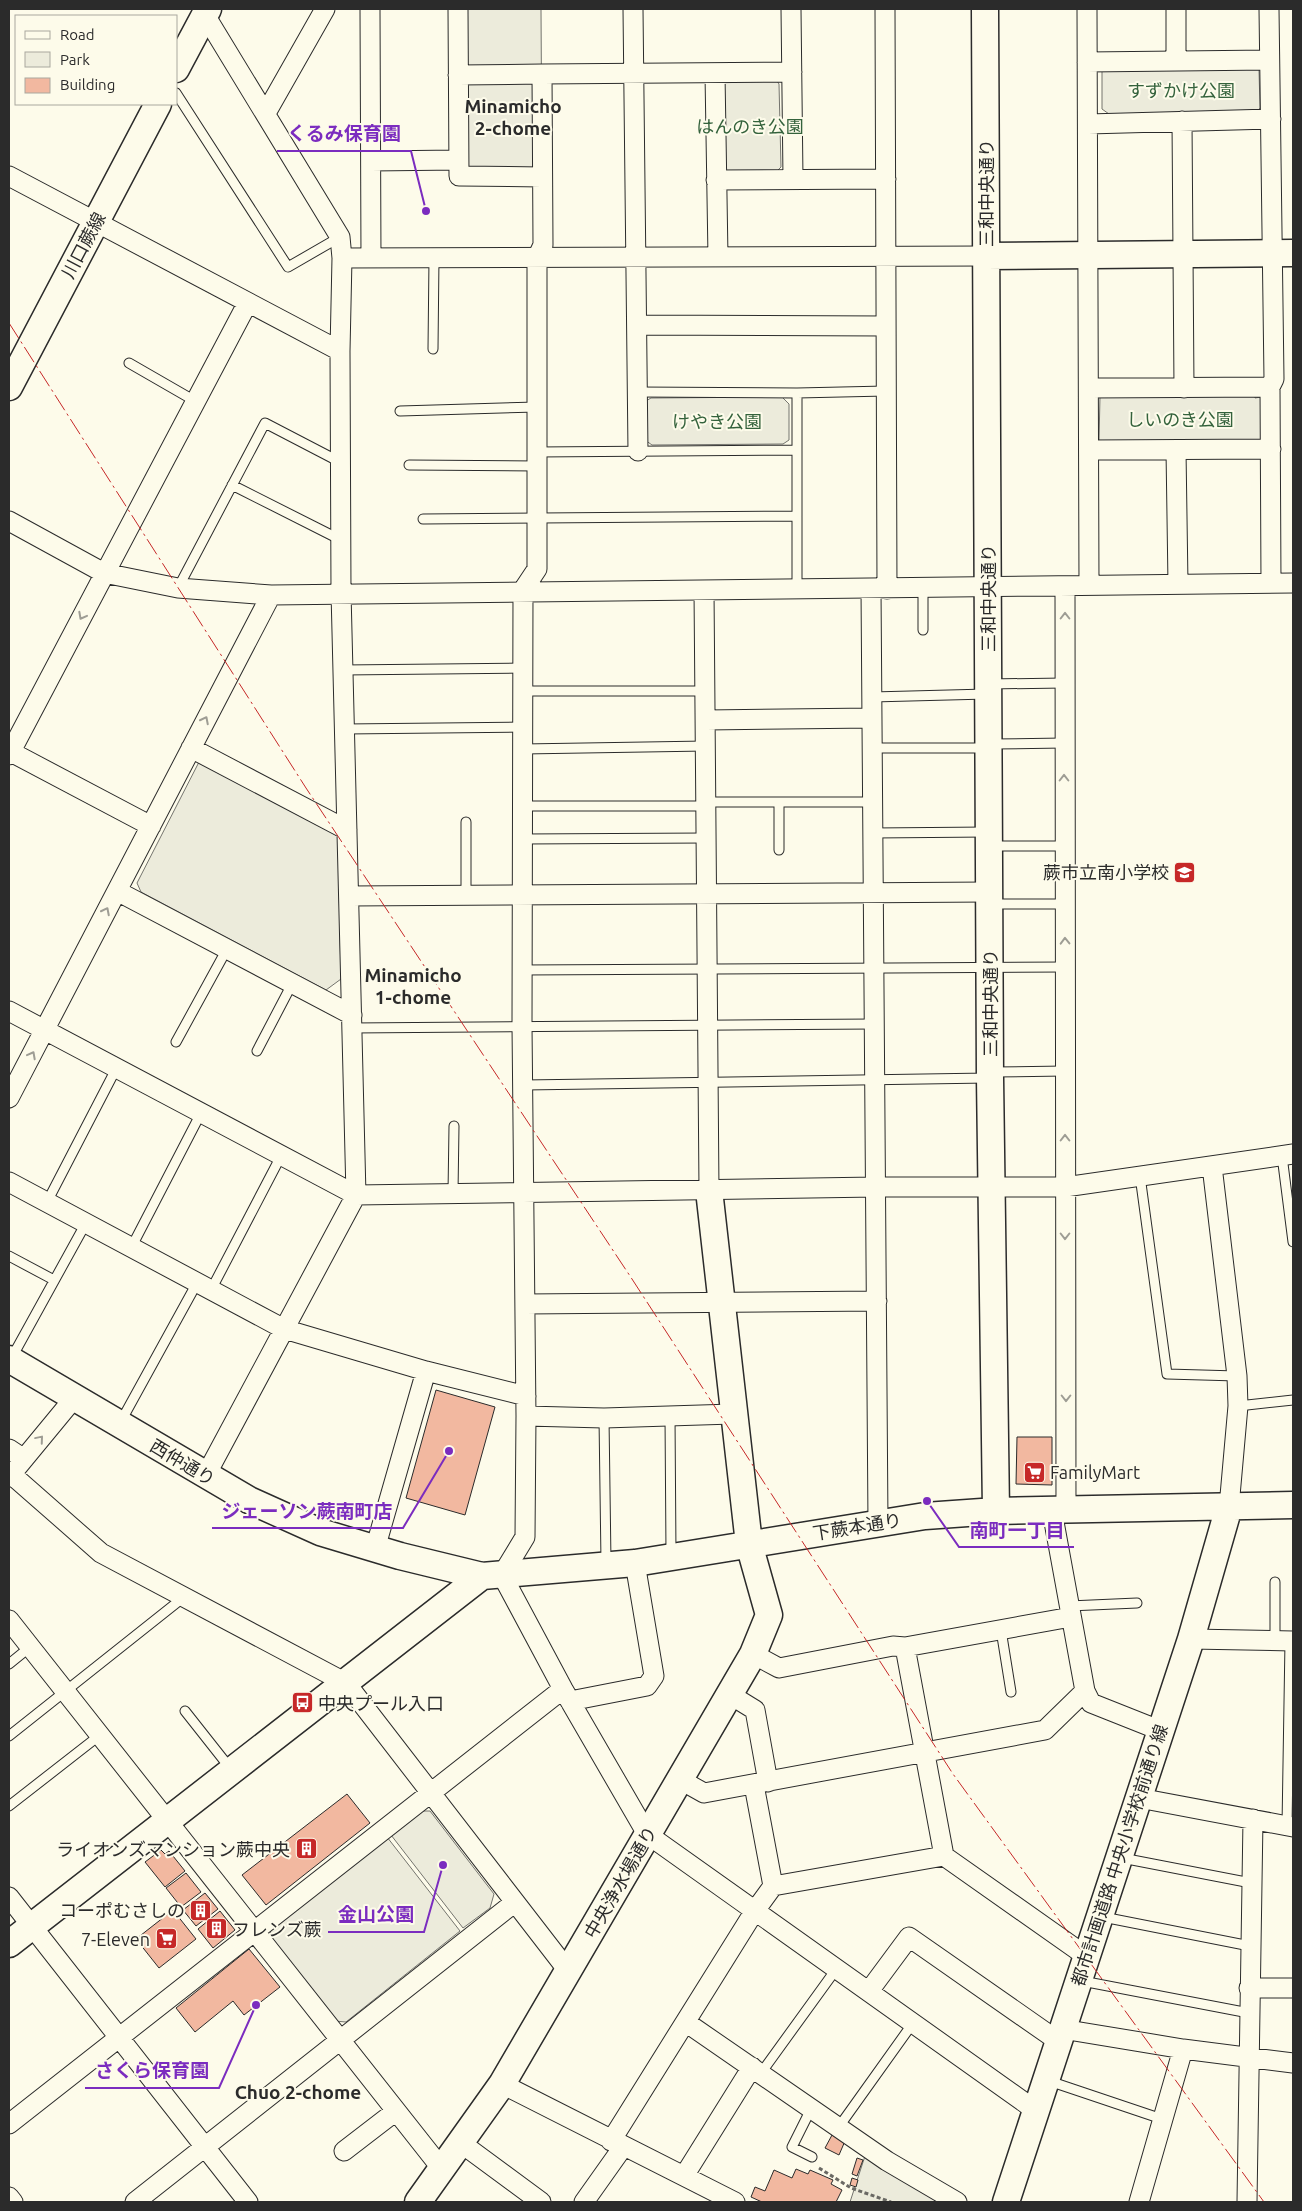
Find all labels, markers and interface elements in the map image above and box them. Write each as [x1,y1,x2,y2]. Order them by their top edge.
legend [15,15,178,105]
text: Road [60,26,95,43]
text: Park [60,51,90,68]
text: Building [60,76,115,93]
park label: すずかけ公園 [1127,80,1235,100]
district label: Minamicho 2-chome [464,95,562,139]
park label: はんのき公園 [696,116,804,136]
callout: くるみ保育園 [277,117,411,151]
text: くるみ保育園 [287,122,401,144]
street label: 三和中央通り [976,139,996,247]
street label: 川口蕨線 [57,209,109,281]
park label: しいのき公園 [1126,409,1234,429]
park label: けやき公園 [672,411,762,431]
street label: 三和中央通り [978,544,998,652]
one-way arrow [78,611,88,620]
one-way arrow [1060,611,1070,619]
one-way arrow [199,717,209,726]
one-way arrow [1059,774,1069,782]
school or university icon: 蕨市立南小学校 [1173,860,1197,884]
place label: 蕨市立南小学校 [1043,862,1169,882]
one-way arrow [100,907,110,916]
one-way arrow [1059,936,1070,944]
street label: 三和中央通り [980,949,1000,1057]
district label: Minamicho 1-chome [364,964,462,1008]
one-way arrow [25,1052,35,1061]
one-way arrow [1060,1134,1070,1142]
one-way arrow [1060,1232,1070,1240]
one-way arrow [1061,1394,1071,1402]
street label: 西仲通り [147,1435,219,1489]
one-way arrow [34,1436,43,1445]
supermarket icon: FamilyMart [1022,1460,1046,1484]
place label: FamilyMart [1050,1462,1140,1482]
callout: ジェーソン蕨南町店 [212,1494,403,1528]
text: ジェーソン蕨南町店 [221,1500,393,1522]
street label: 下蕨本通り [811,1509,903,1543]
callout: 南町一丁目 [959,1513,1074,1547]
text: 南町一丁目 [969,1519,1065,1541]
bus stop icon: 中央プール入口 [290,1691,314,1715]
place label: 中央プール入口 [318,1693,444,1713]
street label: 都市計画道路 中央小学校前通り線 [1067,1722,1171,1988]
street label: 中央浄水場通り [580,1822,660,1942]
building icon: ライオンズマンション蕨中央 [294,1837,318,1861]
place label: ライオンズマンション蕨中央 [56,1839,290,1859]
building icon: コーポむさしの [189,1898,213,1922]
callout: 金山公園 [328,1898,424,1932]
place label: コーポむさしの [59,1900,185,1920]
text: 金山公園 [338,1903,414,1925]
building icon: フレンズ蕨 [204,1917,228,1941]
place label: フレンズ蕨 [232,1919,322,1939]
supermarket icon: 7-Eleven [154,1927,178,1951]
place label: 7-Eleven [81,1929,150,1949]
callout: さくら保育園 [85,2054,219,2088]
text: さくら保育園 [95,2059,209,2081]
district label: Chuo 2-chome [235,2081,361,2103]

